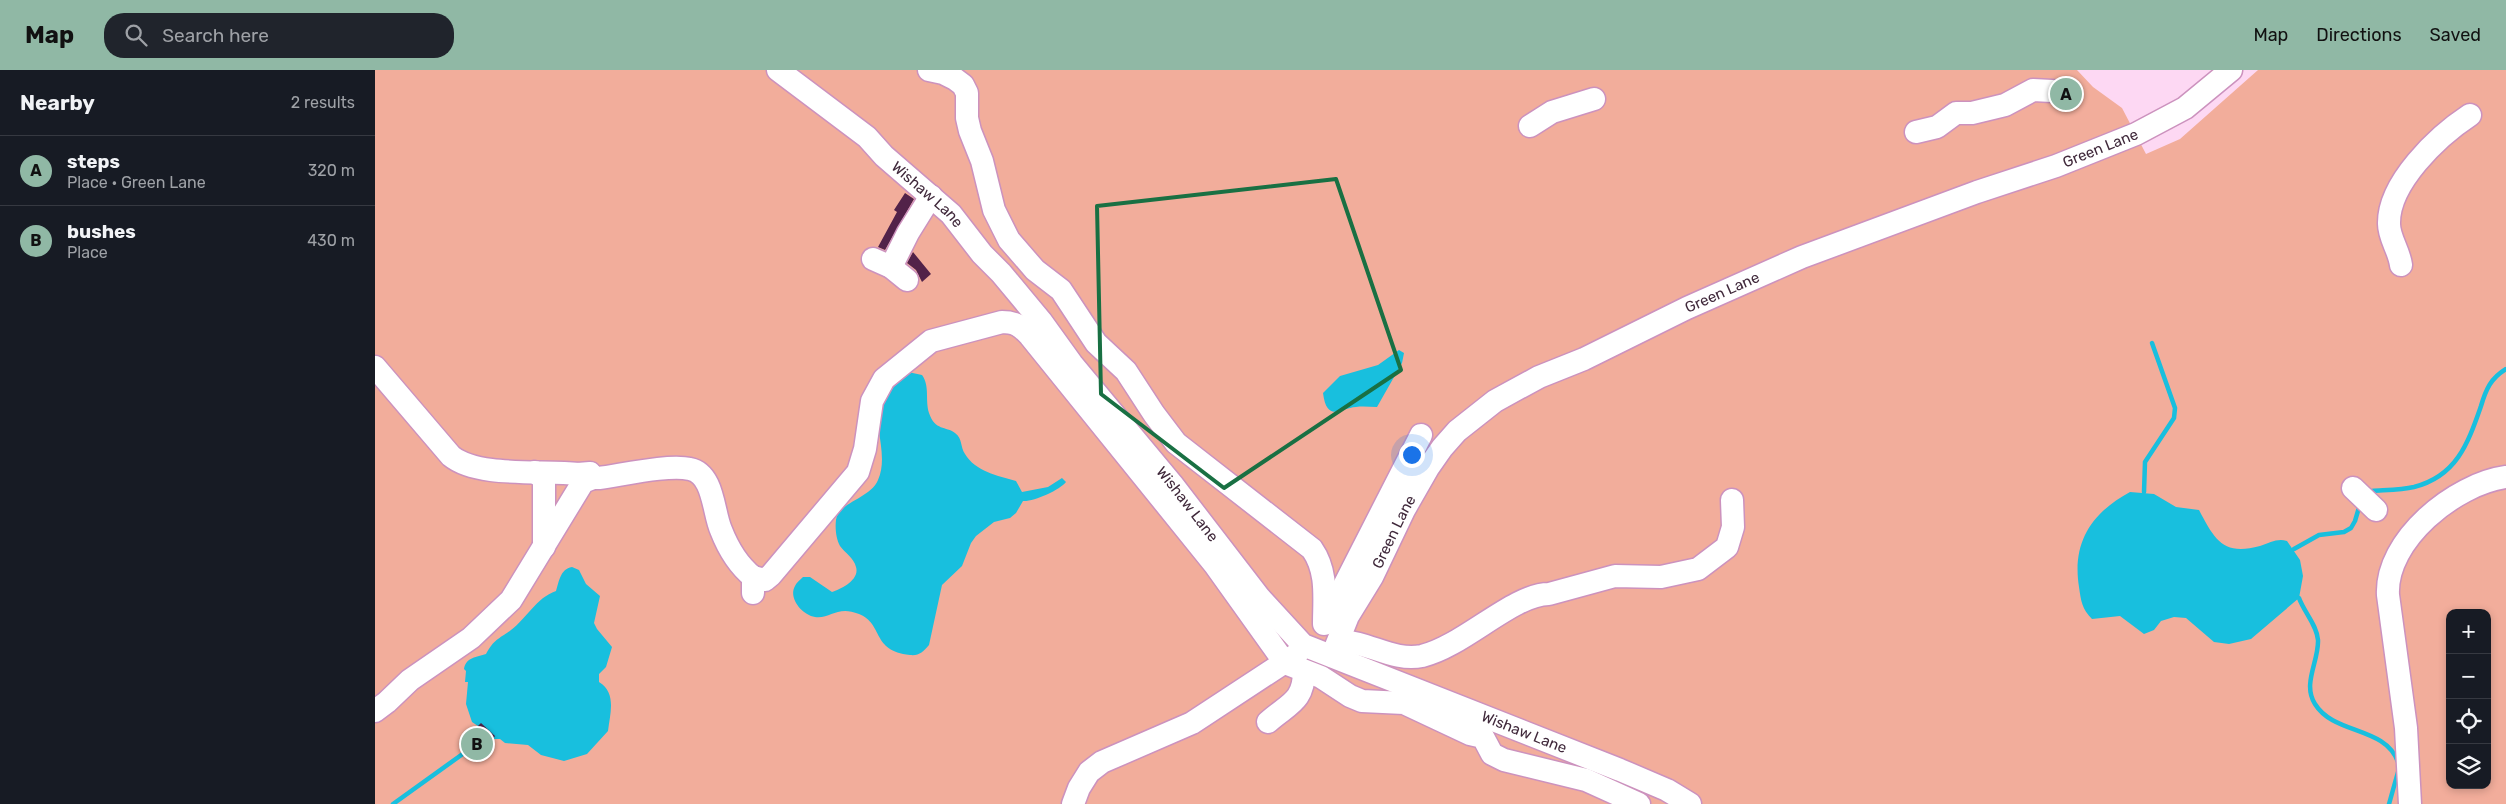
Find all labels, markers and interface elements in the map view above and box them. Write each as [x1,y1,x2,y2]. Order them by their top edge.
search box [104,13,454,58]
text: Map [25,21,74,49]
icon: search [122,21,150,49]
text: Search here [162,24,269,47]
text: Map [2253,24,2288,46]
text: Directions [2316,24,2402,46]
text: Saved [2430,24,2481,46]
pin: A [2050,75,2082,113]
text: Nearby [20,90,95,115]
text: 2 results [291,93,355,112]
street label: Green Lane [2060,125,2141,171]
text: steps [67,150,120,173]
street label: Wishaw Lane [888,158,967,231]
text: A [30,161,42,180]
text: 320 m [308,161,355,180]
text: Place · Green Lane [67,173,206,192]
text: bushes [67,220,136,243]
text: B [30,231,42,250]
text: 430 m [307,231,355,250]
text: Place [67,243,108,262]
street label: Green Lane [1682,268,1762,317]
your location [1399,442,1425,468]
street label: Wishaw Lane [1152,463,1222,545]
street label: Green Lane [1368,492,1420,572]
map controls [2446,609,2491,789]
button: + [2446,609,2491,654]
button: − [2446,654,2491,699]
button: locate [2446,699,2491,744]
street label: Wishaw Lane [1479,707,1569,757]
pin: B [461,725,493,763]
button: layers [2446,744,2491,789]

